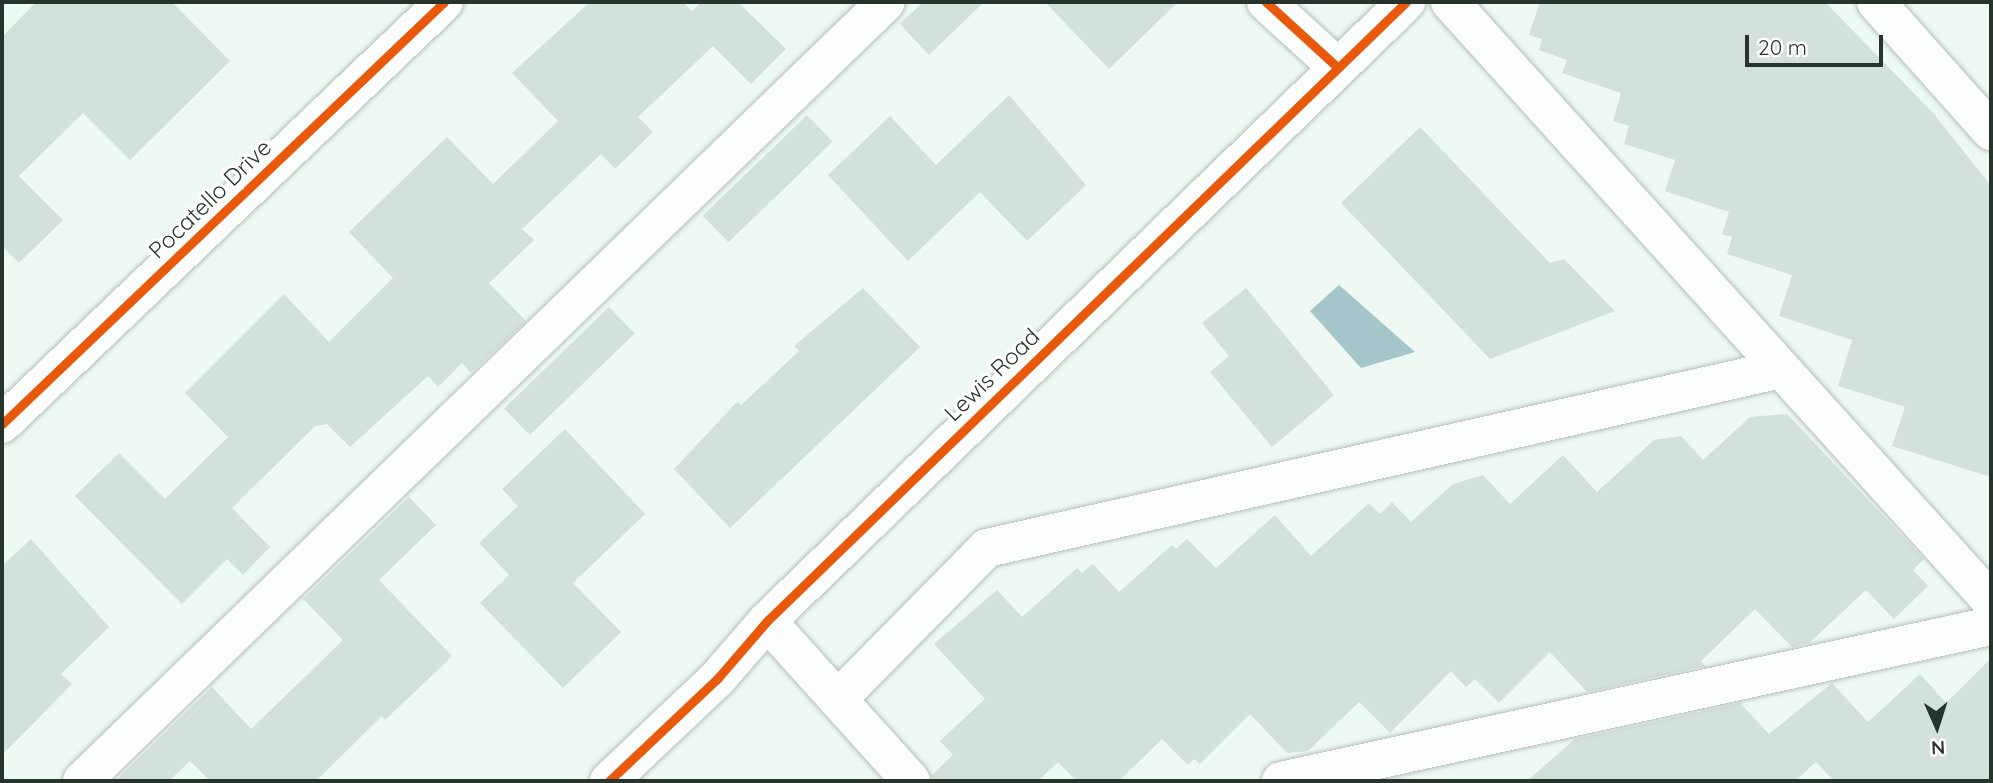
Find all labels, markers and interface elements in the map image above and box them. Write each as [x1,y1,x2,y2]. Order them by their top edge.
scale bar [1748,21,1886,65]
text: 20 m [1758,34,1807,60]
street label: Pocatello Drive [143,134,277,264]
street label: Lewis Road [939,323,1045,427]
north arrow [1902,692,1972,762]
text: N [1930,736,1946,760]

